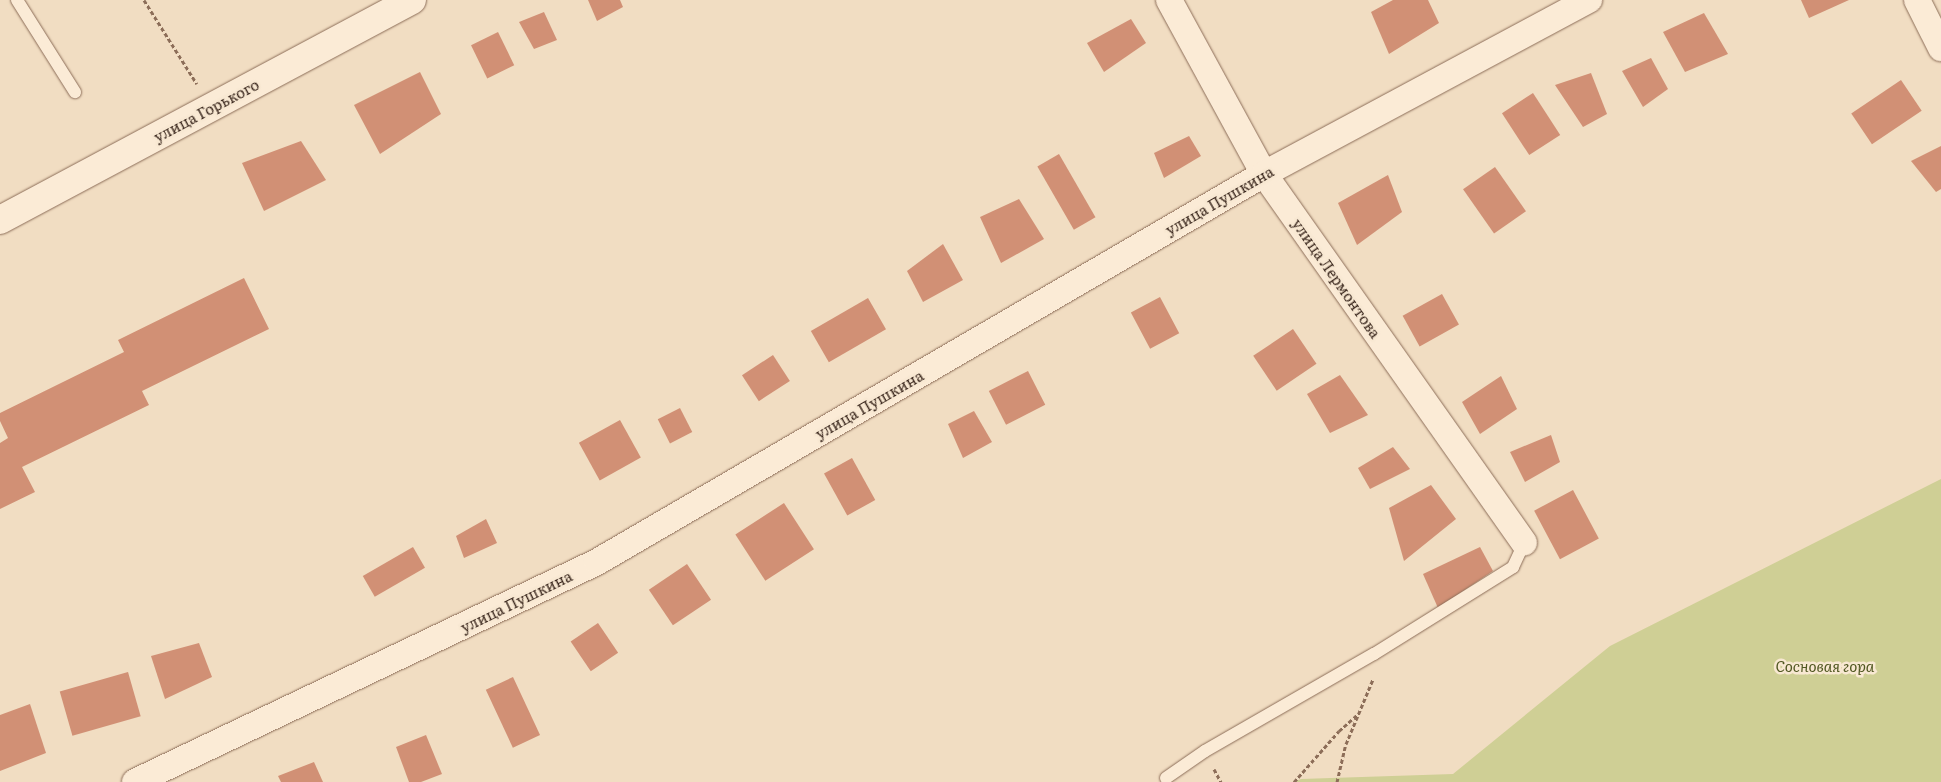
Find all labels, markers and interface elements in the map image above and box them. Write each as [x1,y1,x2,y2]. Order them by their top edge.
street label: улица Горького [150,75,262,145]
street label: улица Пушкина [1162,162,1276,238]
street label: улица Лермонтова [1289,215,1385,341]
street label: улица Пушкина [812,366,926,442]
street label: улица Пушкина [457,566,575,636]
park label: Сосновая гора [1776,657,1874,675]

